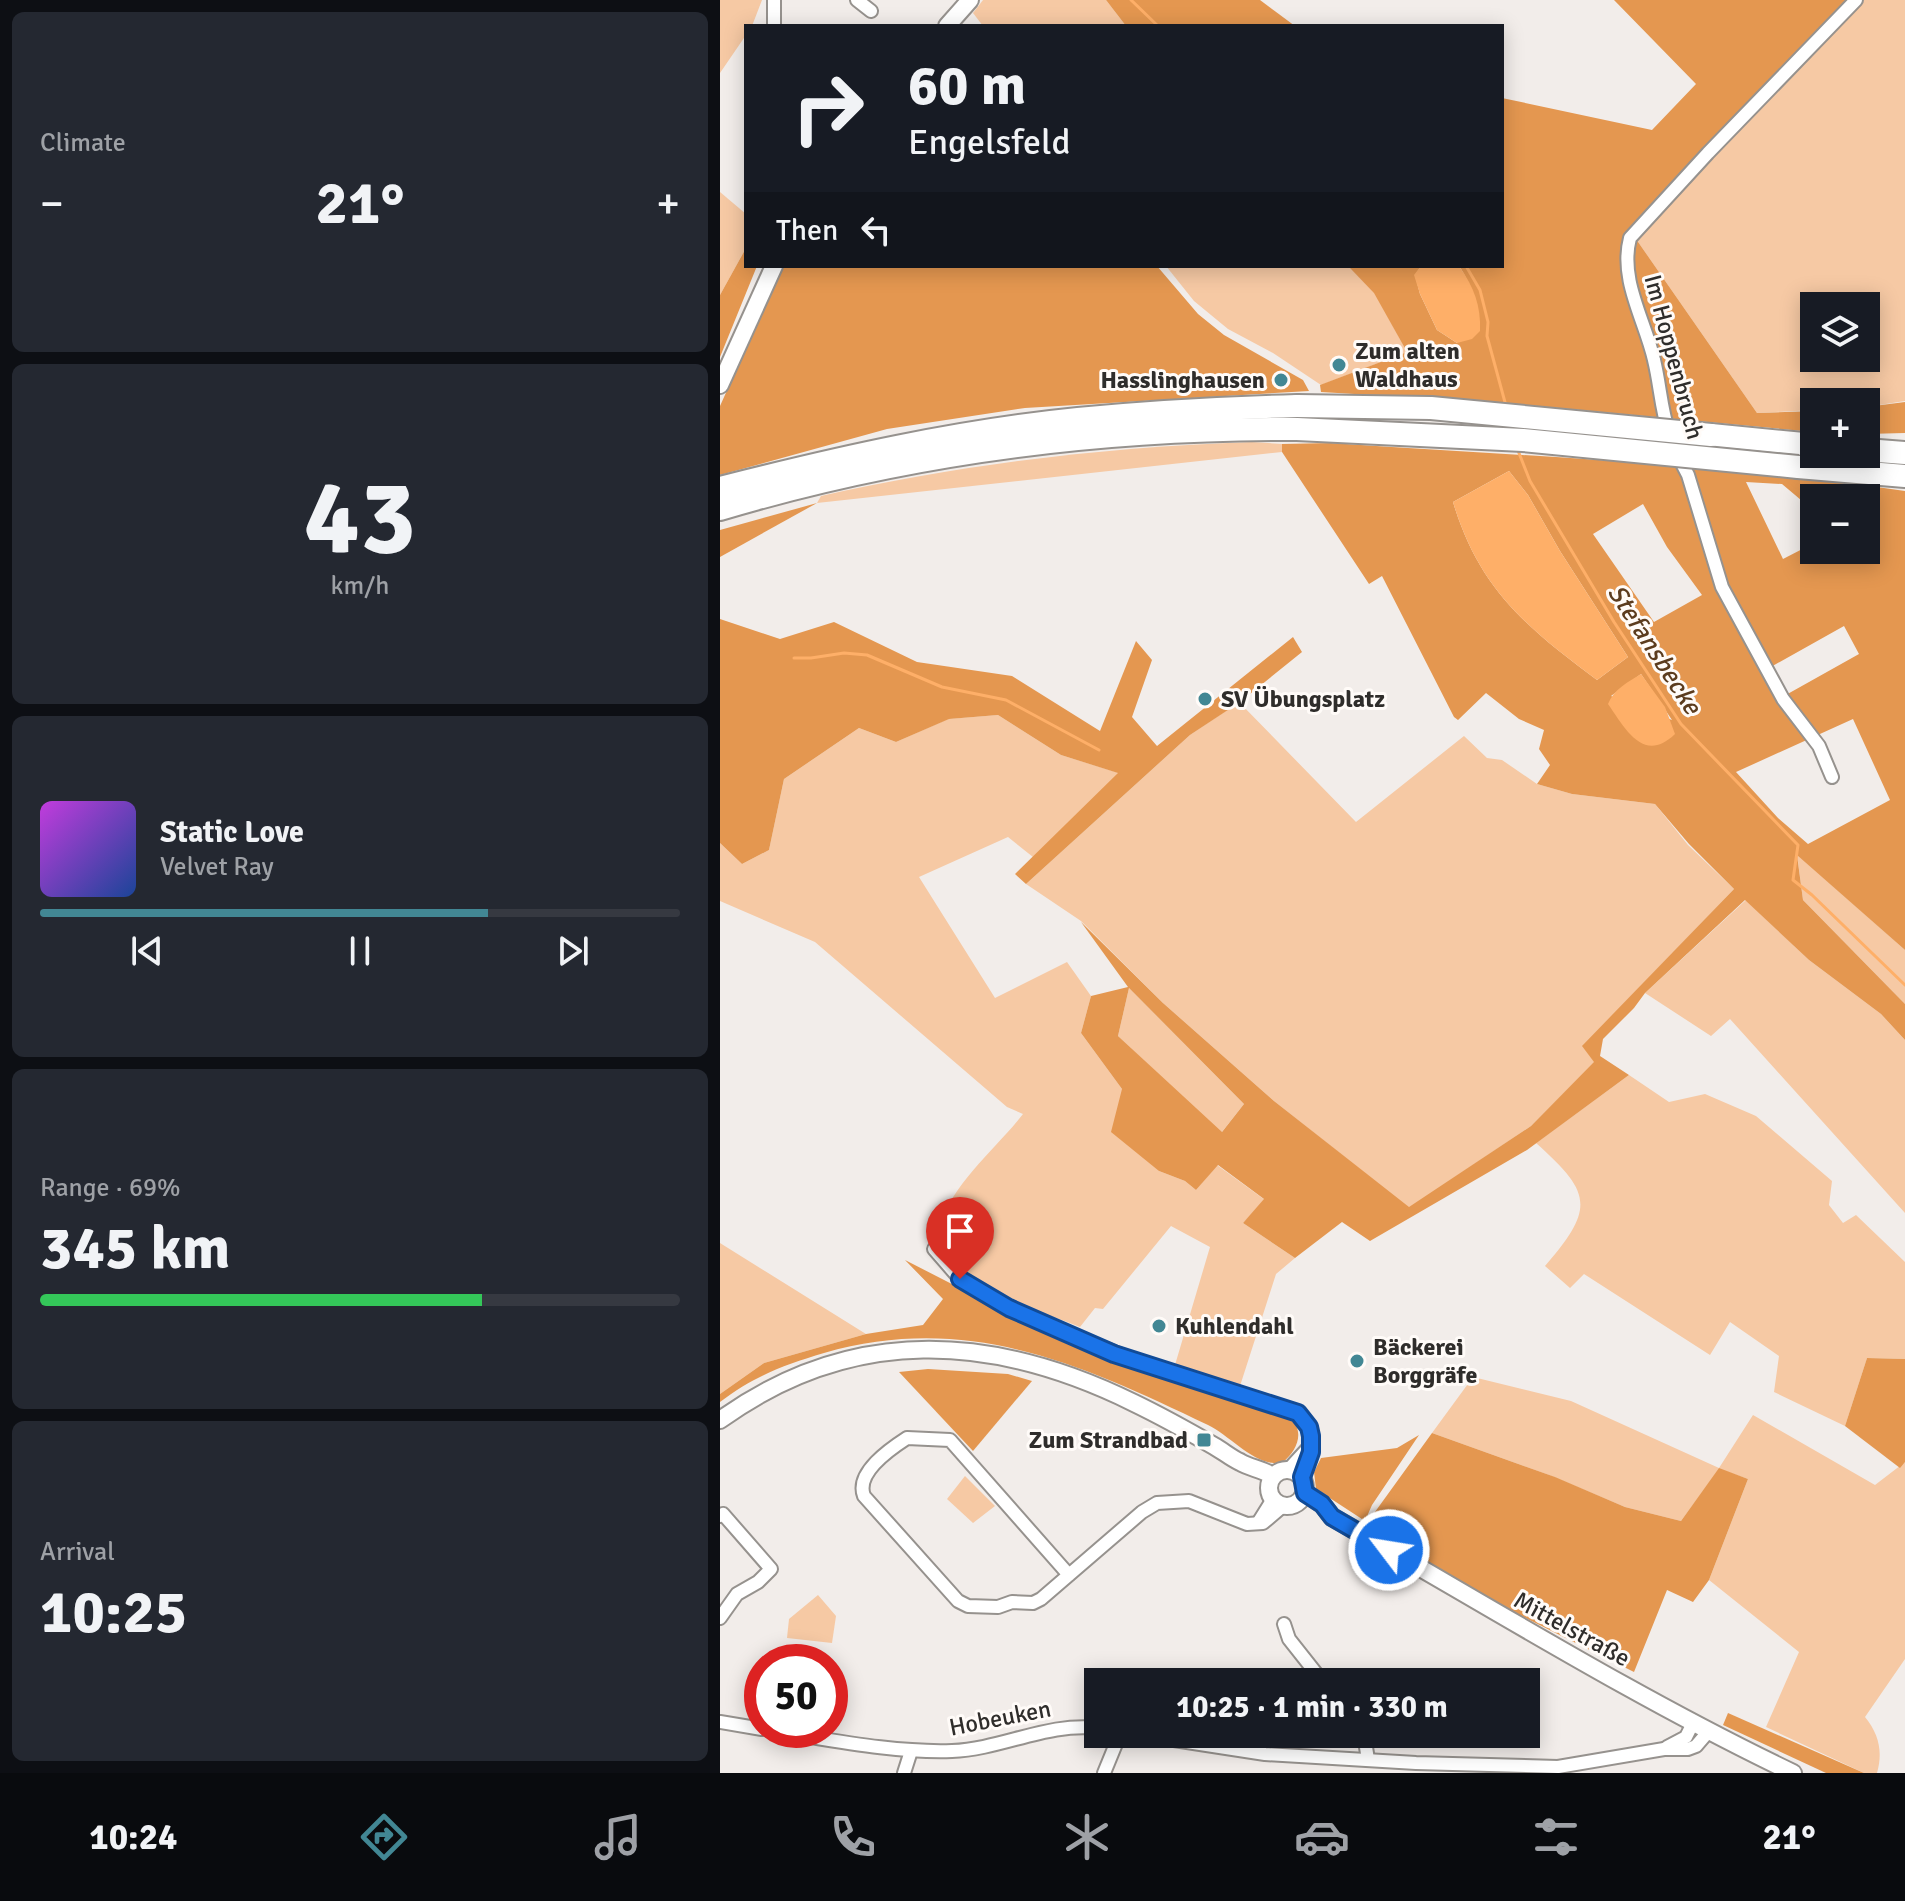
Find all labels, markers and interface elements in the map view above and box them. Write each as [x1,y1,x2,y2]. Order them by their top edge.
text: 60 m [908,51,1026,120]
icon: right [776,56,880,160]
text: Engelsfeld [908,120,1071,165]
text: Climate [40,127,126,159]
text: 21° [316,167,404,241]
text: − [40,177,64,231]
text: + [656,177,680,231]
icon: left [854,208,898,252]
text: Then [776,212,838,249]
street label: Im Hoppenbruch [1638,271,1710,443]
map controls [1800,292,1880,564]
button: layers [1800,292,1880,372]
place label: Zum alten Waldhaus [1355,336,1460,394]
marker: Zum alten Waldhaus [1330,356,1348,374]
place label: Hasslinghausen [1100,365,1265,395]
marker: Hasslinghausen [1272,371,1290,389]
button: + [1800,388,1880,468]
text: 43 [304,454,416,582]
button: − [1800,484,1880,564]
text: km/h [331,570,389,602]
water label: Stefansbecke [1600,579,1709,722]
place label: SV Übungsplatz [1221,684,1385,714]
marker: SV Übungsplatz [1196,690,1214,708]
text: Static Love [160,814,304,851]
text: Velvet Ray [160,851,274,883]
icon: previous [125,929,169,973]
icon: pause [338,929,382,973]
icon: next [551,929,595,973]
text: Range · 69% [40,1172,181,1204]
pin [926,1197,994,1279]
icon: arrive [938,1209,982,1253]
text: 345 km [40,1212,230,1286]
place label: Kuhlendahl [1175,1311,1294,1341]
marker: Kuhlendahl [1150,1317,1168,1335]
place label: Bäckerei Borggräfe [1373,1332,1477,1390]
marker: Bäckerei Borggräfe [1348,1352,1366,1370]
place label: Zum Strandbad [1029,1425,1188,1455]
marker: Zum Strandbad [1195,1431,1213,1449]
position arrow [1347,1508,1431,1592]
text: Arrival [40,1536,115,1568]
text: 10:25 [40,1576,187,1650]
street label: Mittelstraße [1509,1585,1635,1673]
speed limit sign: 50 [744,1644,848,1748]
text: 10:25 · 1 min · 330 m [1176,1689,1448,1726]
street label: Hobeuken [947,1693,1053,1743]
icon: directions [356,1809,412,1865]
icon: music [590,1809,646,1865]
icon: phone [825,1809,881,1865]
icon: climate [1059,1809,1115,1865]
icon: car [1294,1809,1350,1865]
icon: filters [1528,1809,1584,1865]
text: 10:24 [89,1815,178,1860]
text: 21° [1762,1815,1816,1860]

